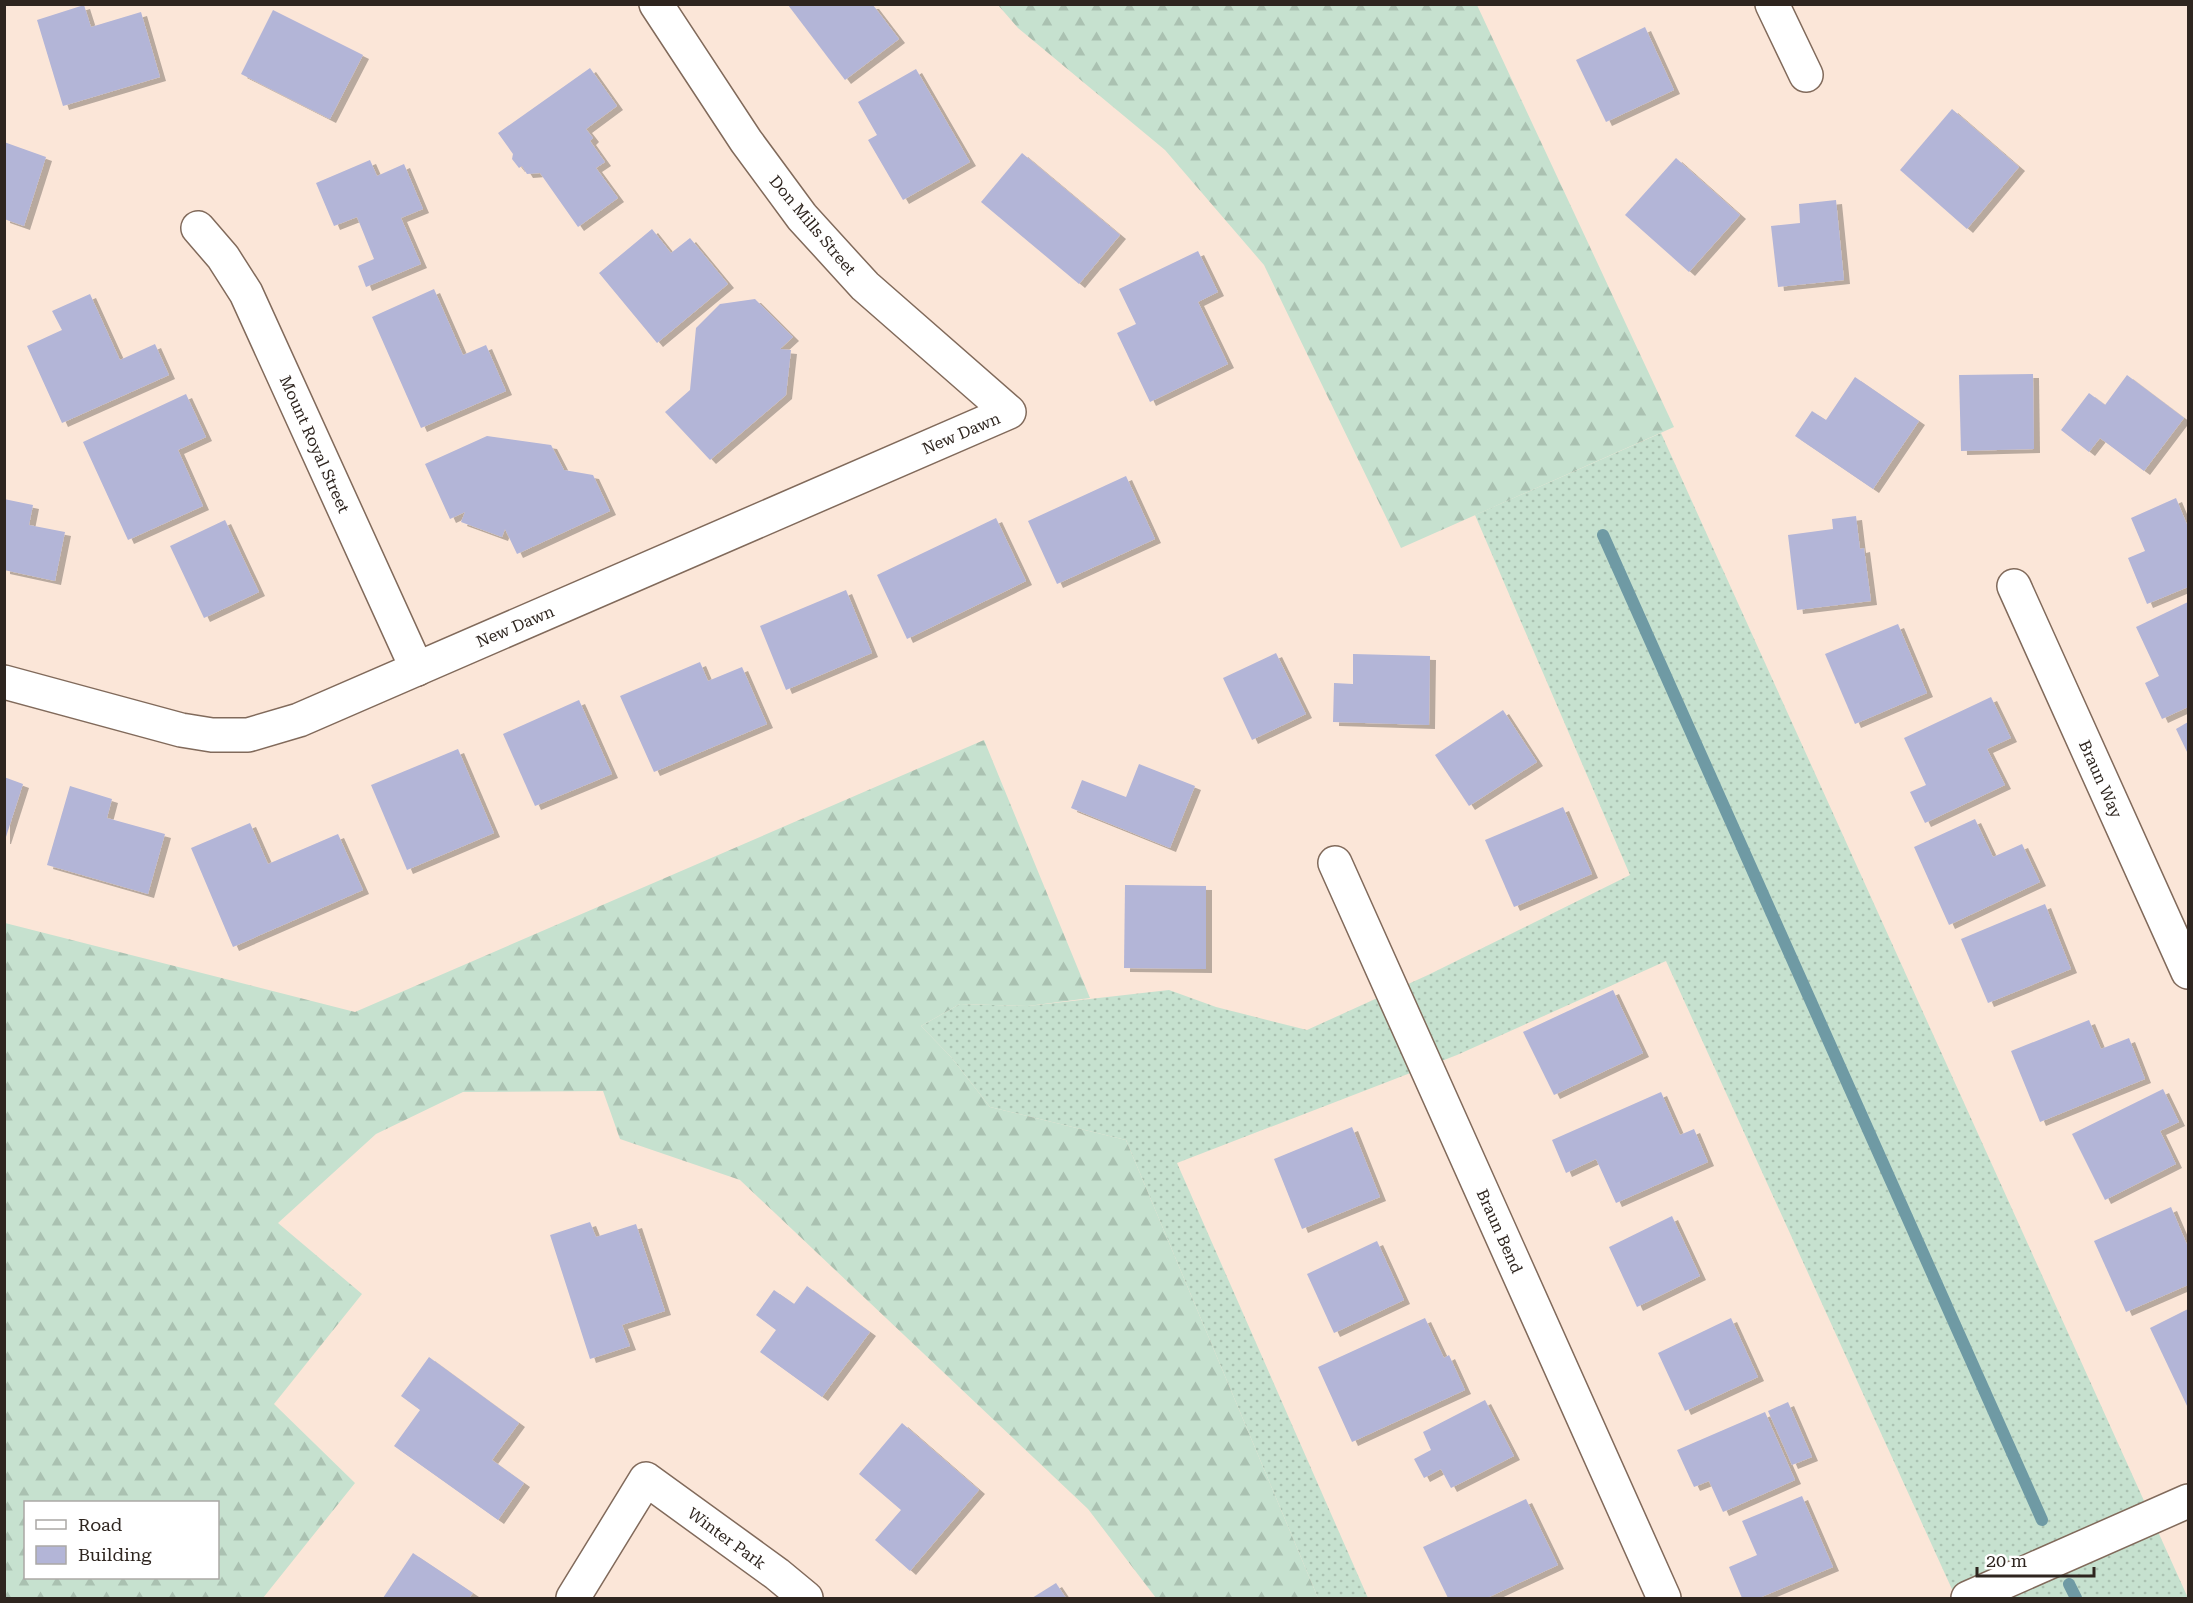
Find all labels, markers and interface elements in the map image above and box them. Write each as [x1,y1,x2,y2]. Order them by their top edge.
street label: Don Mills Street [765,172,860,279]
street label: Mount Royal Street [276,373,353,516]
street label: New Dawn [919,409,1003,458]
street label: New Dawn [473,602,557,651]
street label: Braun Way [2075,737,2126,822]
street label: Braun Bend [1473,1186,1527,1276]
legend [24,1501,219,1579]
street label: Winter Park [684,1504,770,1573]
text: Road [78,1514,123,1535]
scale bar [1977,1540,2094,1578]
text: Building [78,1544,152,1565]
text: 20 m [1986,1550,2027,1571]

